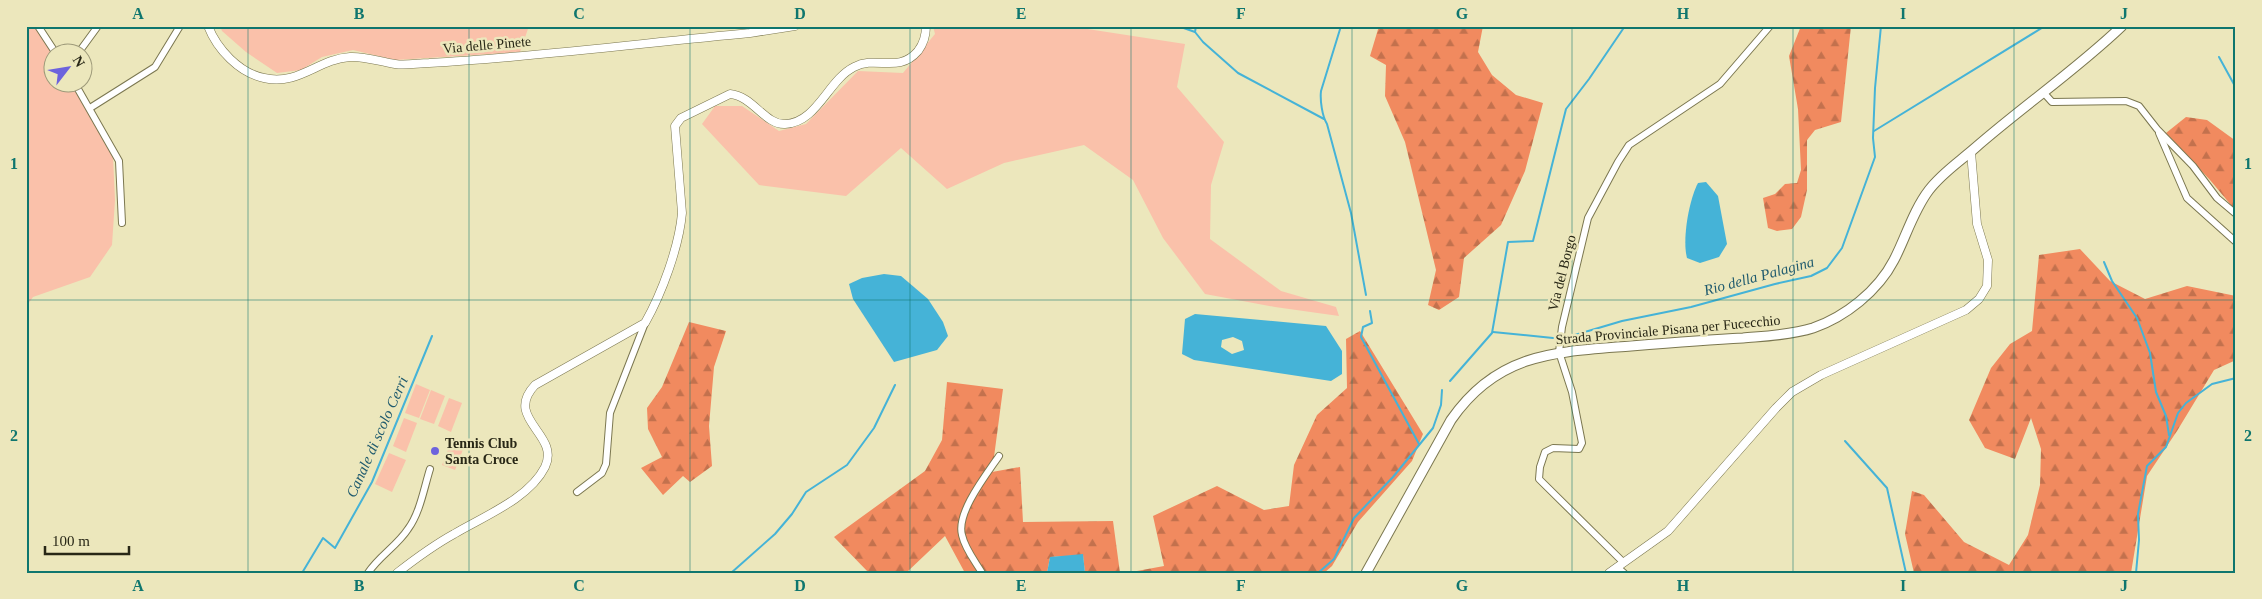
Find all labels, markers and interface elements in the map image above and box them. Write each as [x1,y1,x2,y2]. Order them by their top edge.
text: A [132,5,144,22]
text: B [354,5,365,22]
text: C [573,5,585,22]
text: D [794,5,806,22]
text: E [1016,5,1026,22]
text: F [1236,5,1246,22]
text: G [1456,5,1469,22]
text: H [1677,5,1690,22]
text: I [1900,5,1906,22]
text: J [2120,5,2128,22]
street label: Via delle Pinete [442,34,532,56]
north arrow [42,42,92,92]
text: N [70,53,88,70]
text: 1 [10,155,18,172]
text: 1 [2244,155,2252,172]
street label: Via del Borgo [1545,233,1579,313]
water label: Rio della Palagina [1701,254,1816,299]
street label: Strada Provinciale Pisana per Fucecchio [1555,313,1781,347]
water label: Canale di scolo Cerri [343,374,411,500]
text: 2 [10,427,18,444]
text: 2 [2244,427,2252,444]
place label: Tennis Club Santa Croce [445,436,518,467]
marker: Tennis Club Santa Croce [429,445,441,457]
scale bar [45,524,129,556]
text: 100 m [52,533,90,549]
text: A [132,577,144,594]
text: B [354,577,365,594]
text: C [573,577,585,594]
text: D [794,577,806,594]
text: E [1016,577,1026,594]
text: F [1236,577,1246,594]
text: G [1456,577,1469,594]
text: H [1677,577,1690,594]
text: I [1900,577,1906,594]
text: J [2120,577,2128,594]

